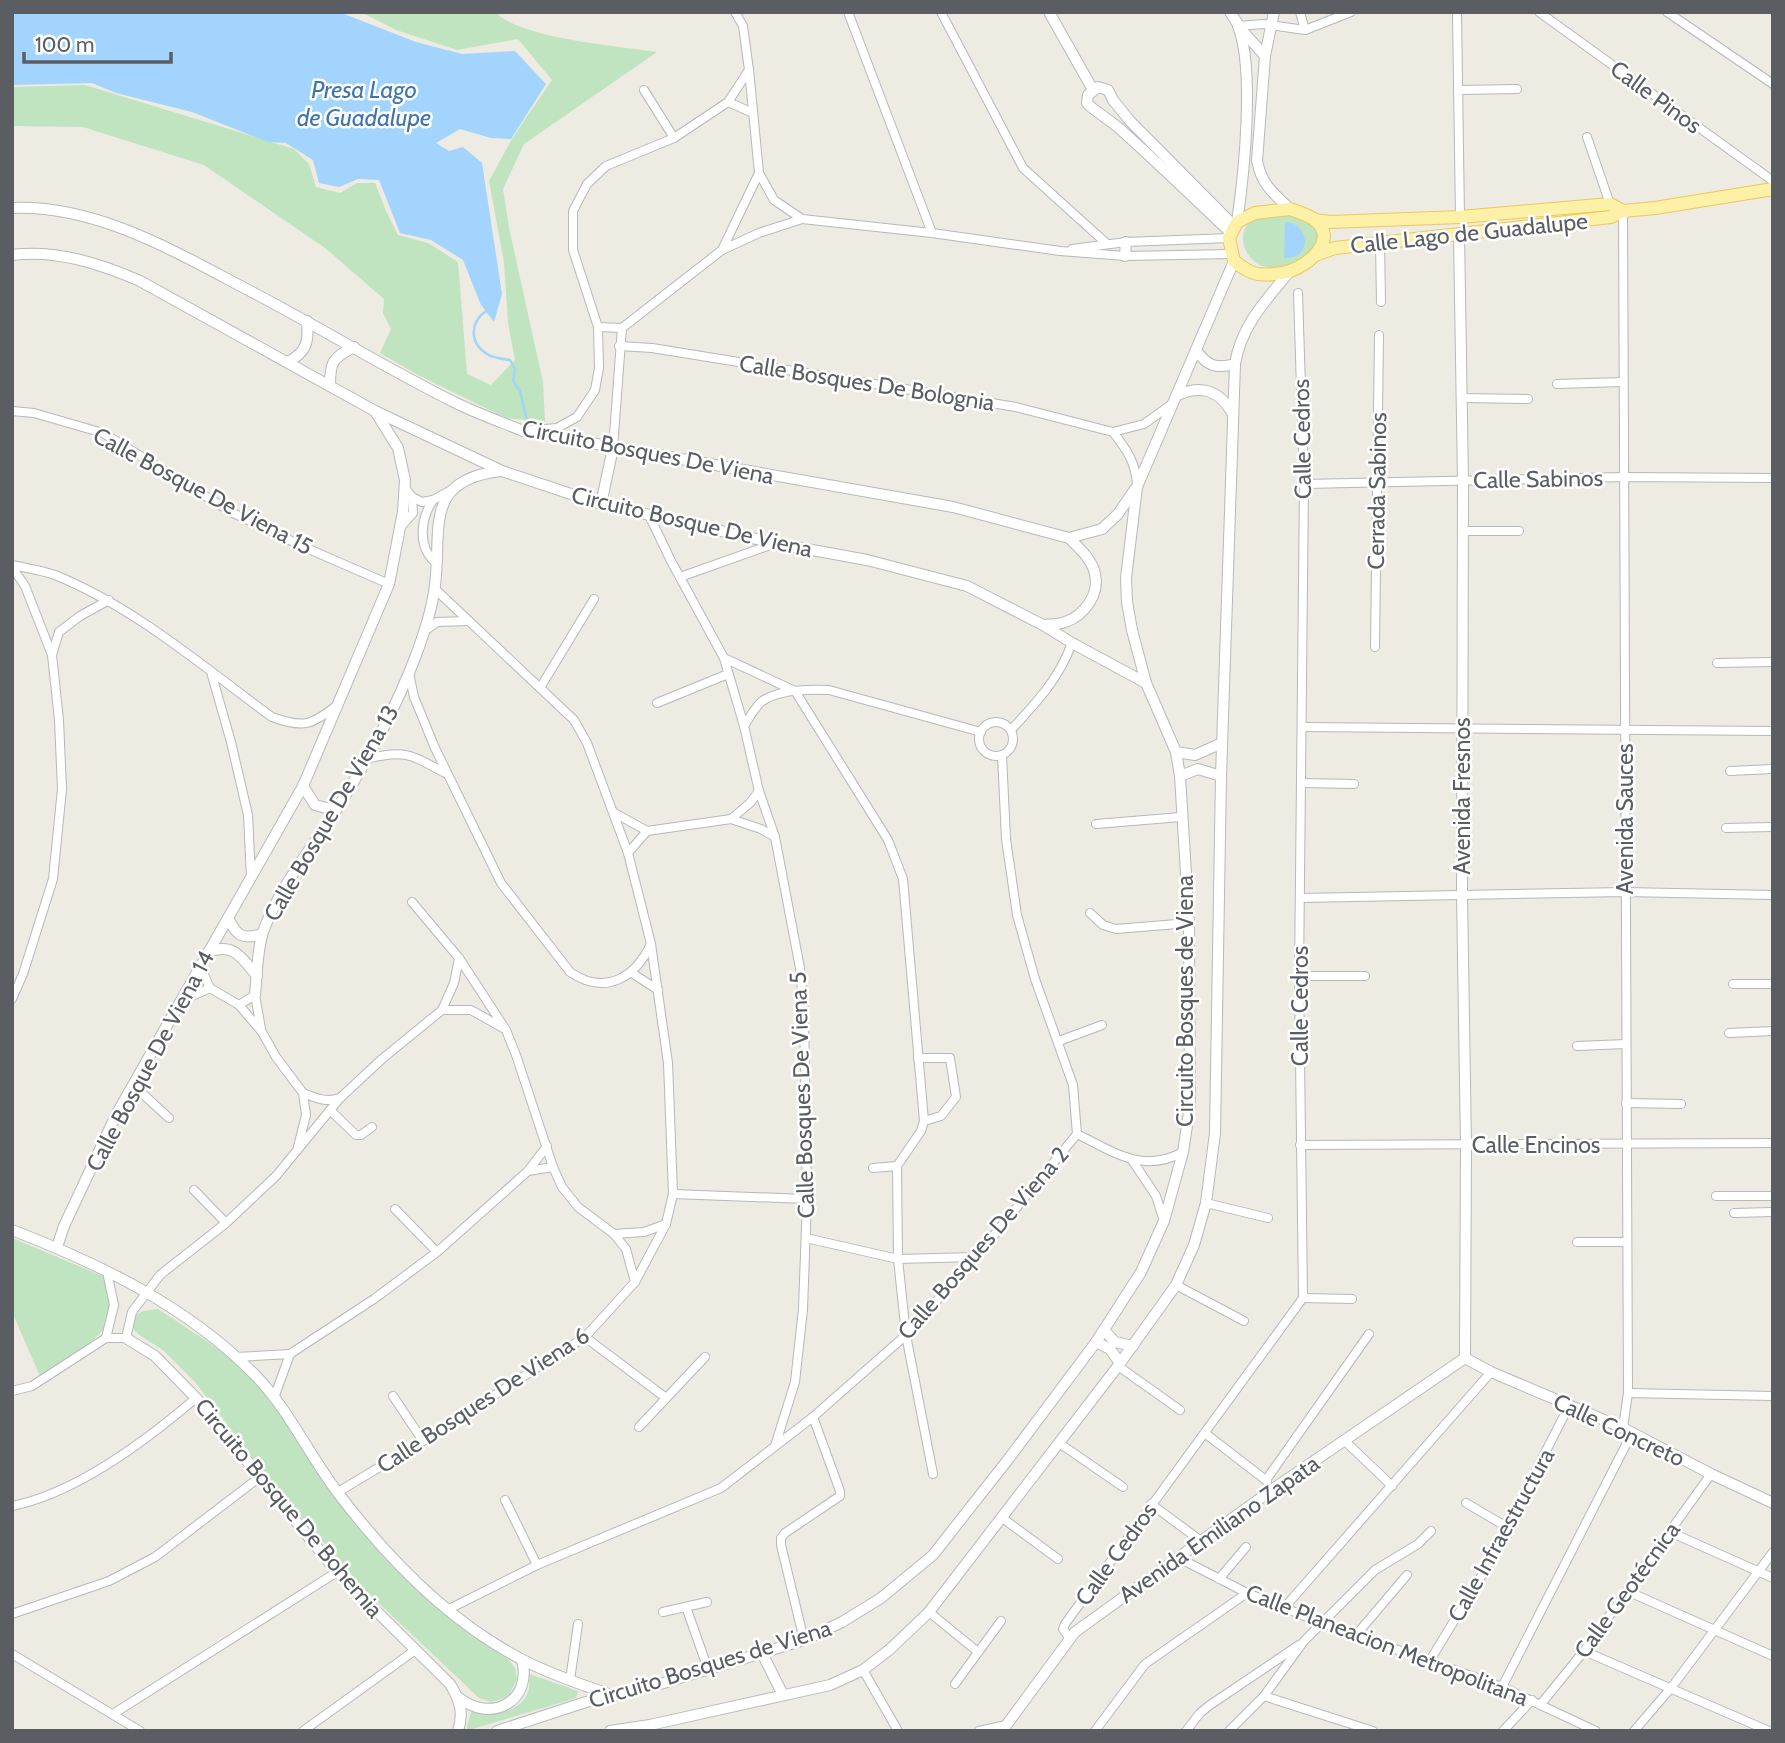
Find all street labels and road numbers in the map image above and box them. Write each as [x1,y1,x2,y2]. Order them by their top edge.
street label: Calle Pinos [1605,55,1707,139]
street label: Calle Lago de Guadalupe [1349,207,1589,259]
street label: Calle Bosques De Bolognia [737,349,997,417]
street label: Calle Cedros [1287,379,1317,499]
street label: Cerrada Sabinos [1362,412,1392,570]
street label: Circuito Bosques De Viena [520,414,776,490]
street label: Calle Bosque De Viena 15 [88,421,318,561]
street label: Calle Sabinos [1473,464,1603,494]
street label: Circuito Bosque De Viena [569,481,815,563]
street label: Calle Bosque De Viena 13 [258,700,404,926]
street label: Avenida Fresnos [1448,717,1476,875]
street label: Avenida Sauces [1611,743,1639,895]
street label: Circuito Bosques de Viena [1171,875,1199,1127]
street label: Calle Bosque De Viena 14 [80,946,220,1176]
street label: Calle Cedros [1286,946,1314,1066]
street label: Calle Bosques De Viena 5 [784,971,820,1219]
street label: Calle Encinos [1472,1131,1600,1159]
street label: Calle Bosques De Viena 2 [892,1141,1074,1345]
street label: Calle Bosques De Viena 6 [372,1321,594,1479]
street label: Calle Concreto [1549,1387,1689,1473]
street label: Circuito Bosque De Bohemia [189,1393,389,1623]
street label: Calle Infraestructura [1442,1443,1560,1627]
street label: Avenida Emiliano Zapata [1113,1449,1325,1609]
street label: Calle Cedros [1069,1497,1163,1611]
street label: Calle Geotécnica [1568,1516,1686,1664]
street label: Calle Planeacion Metropolitana [1242,1578,1532,1712]
street label: Circuito Bosques de Viena [585,1614,835,1714]

